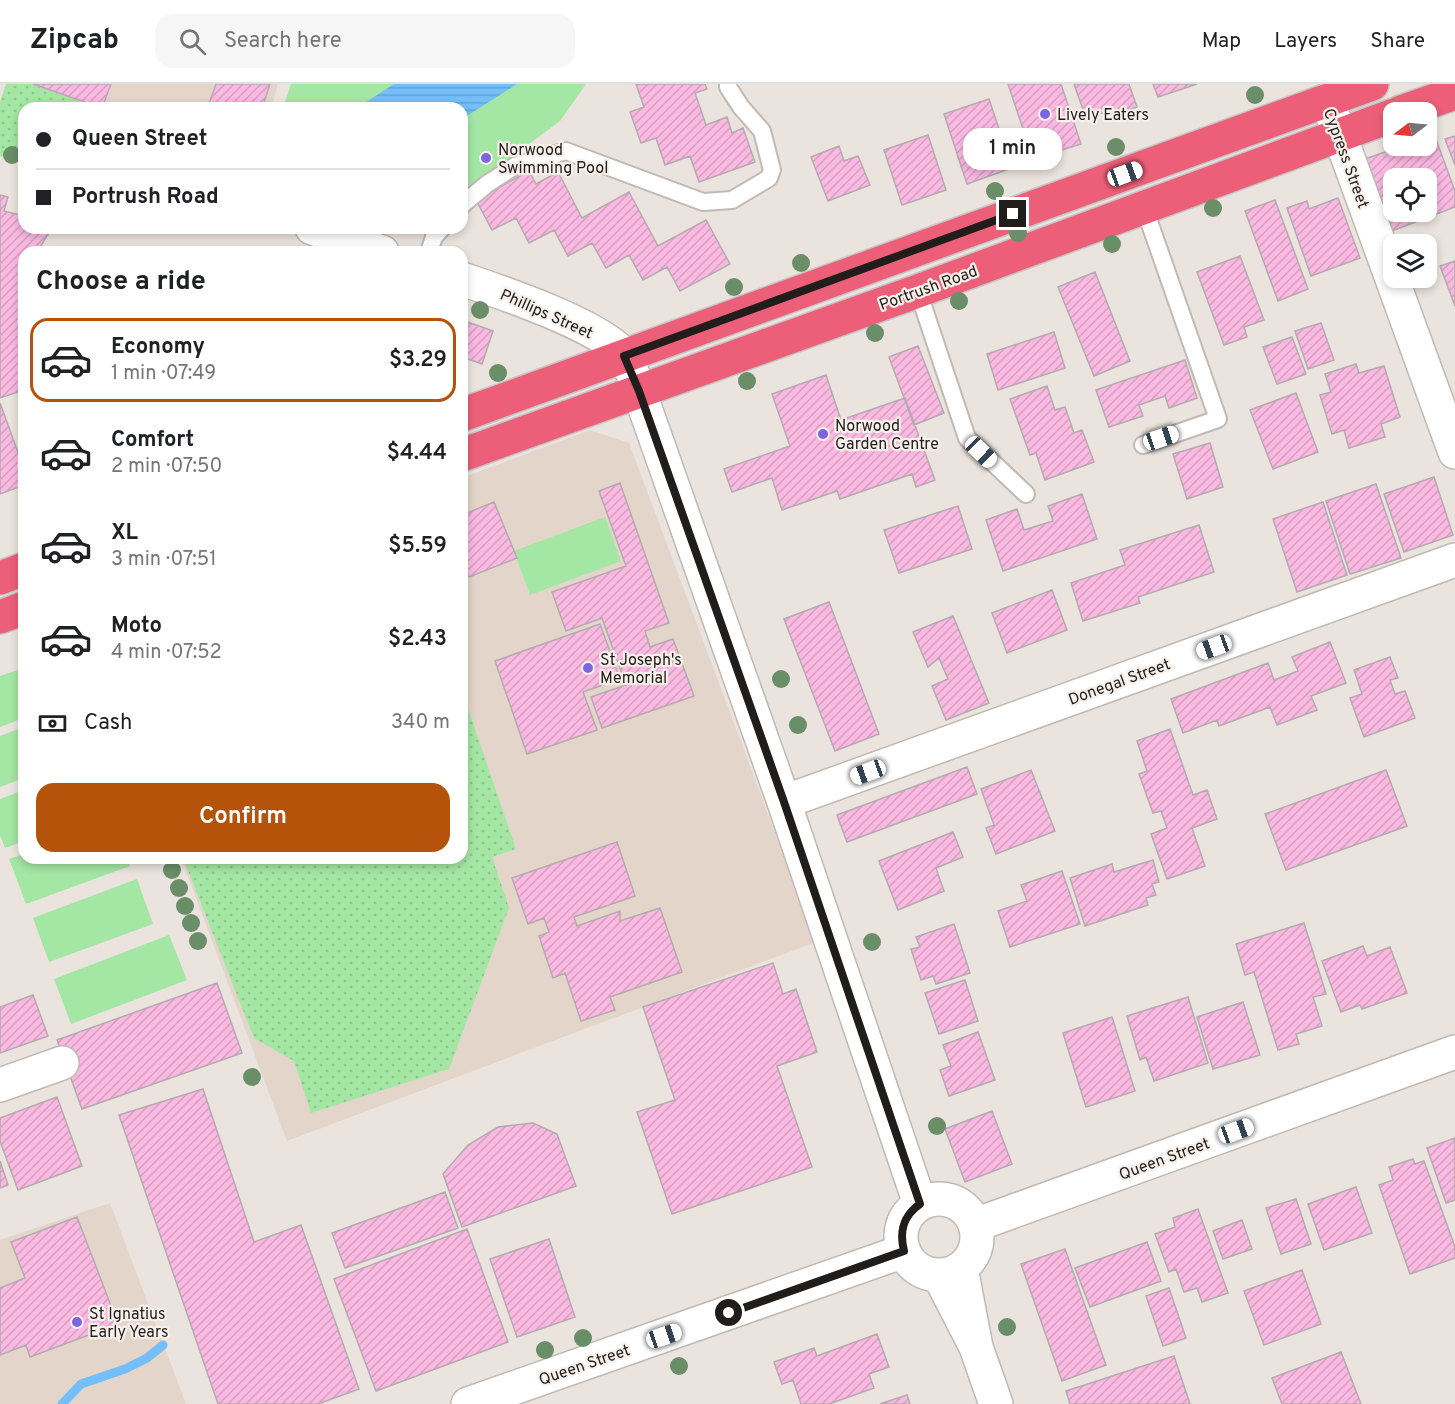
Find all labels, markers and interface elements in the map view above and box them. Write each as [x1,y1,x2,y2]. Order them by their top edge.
search box [155,14,575,68]
text: Zipcab [30,23,119,59]
icon: search [176,25,209,58]
text: Search here [224,28,341,55]
text: Map [1202,28,1241,55]
text: Layers [1274,28,1337,55]
text: Share [1370,28,1425,55]
north arrow [1383,102,1437,156]
map controls [1383,102,1437,288]
place label: Lively Eaters [1057,106,1149,126]
street label: Cypress Street [1318,106,1372,211]
marker: Lively Eaters [1038,107,1052,121]
text: Queen Street [72,126,207,153]
callout: 1 min [964,127,1062,169]
text: 1 min [989,136,1036,162]
place label: Norwood Swimming Pool [498,141,608,179]
marker: Norwood Swimming Pool [479,151,493,165]
car [1105,159,1145,189]
button: locate [1383,168,1437,222]
text: Portrush Road [72,184,219,211]
route end [999,200,1026,227]
button: layers [1383,234,1437,288]
street label: Portrush Road [877,262,981,316]
text: Choose a ride [36,265,206,299]
street label: Phillips Street [497,285,596,344]
icon: car [39,333,93,387]
text: Economy [111,334,205,361]
text: $3.29 [389,347,447,374]
text: 1 min · 07:49 [111,361,216,387]
place label: Norwood Garden Centre [835,417,939,455]
car [1141,424,1181,452]
icon: car [39,426,93,480]
text: Comfort [111,427,194,454]
marker: Norwood Garden Centre [816,427,830,441]
car [962,433,1000,471]
text: $4.44 [387,440,447,467]
text: 2 min · 07:50 [111,454,222,480]
icon: car [39,519,93,573]
text: XL [111,520,138,547]
text: $5.59 [388,533,447,560]
text: 3 min · 07:51 [111,547,217,573]
icon: car [39,612,93,666]
text: Moto [111,613,162,640]
text: $2.43 [388,626,447,653]
car [1194,632,1234,662]
text: 4 min · 07:52 [111,640,222,666]
place label: St Joseph's Memorial [600,651,682,689]
street label: Donegal Street [1066,655,1174,711]
marker: St Joseph's Memorial [581,661,595,675]
icon: cash [36,707,69,740]
text: Cash [84,710,133,737]
text: 340 m [391,710,450,736]
car [848,757,888,787]
button: Confirm [36,783,450,852]
car [1216,1116,1256,1146]
street label: Queen Street [1117,1134,1213,1186]
route start [715,1299,742,1326]
place label: St Ignatius Early Years [89,1305,169,1343]
marker: St Ignatius Early Years [70,1315,84,1329]
car [644,1322,684,1350]
street label: Queen Street [536,1341,633,1391]

